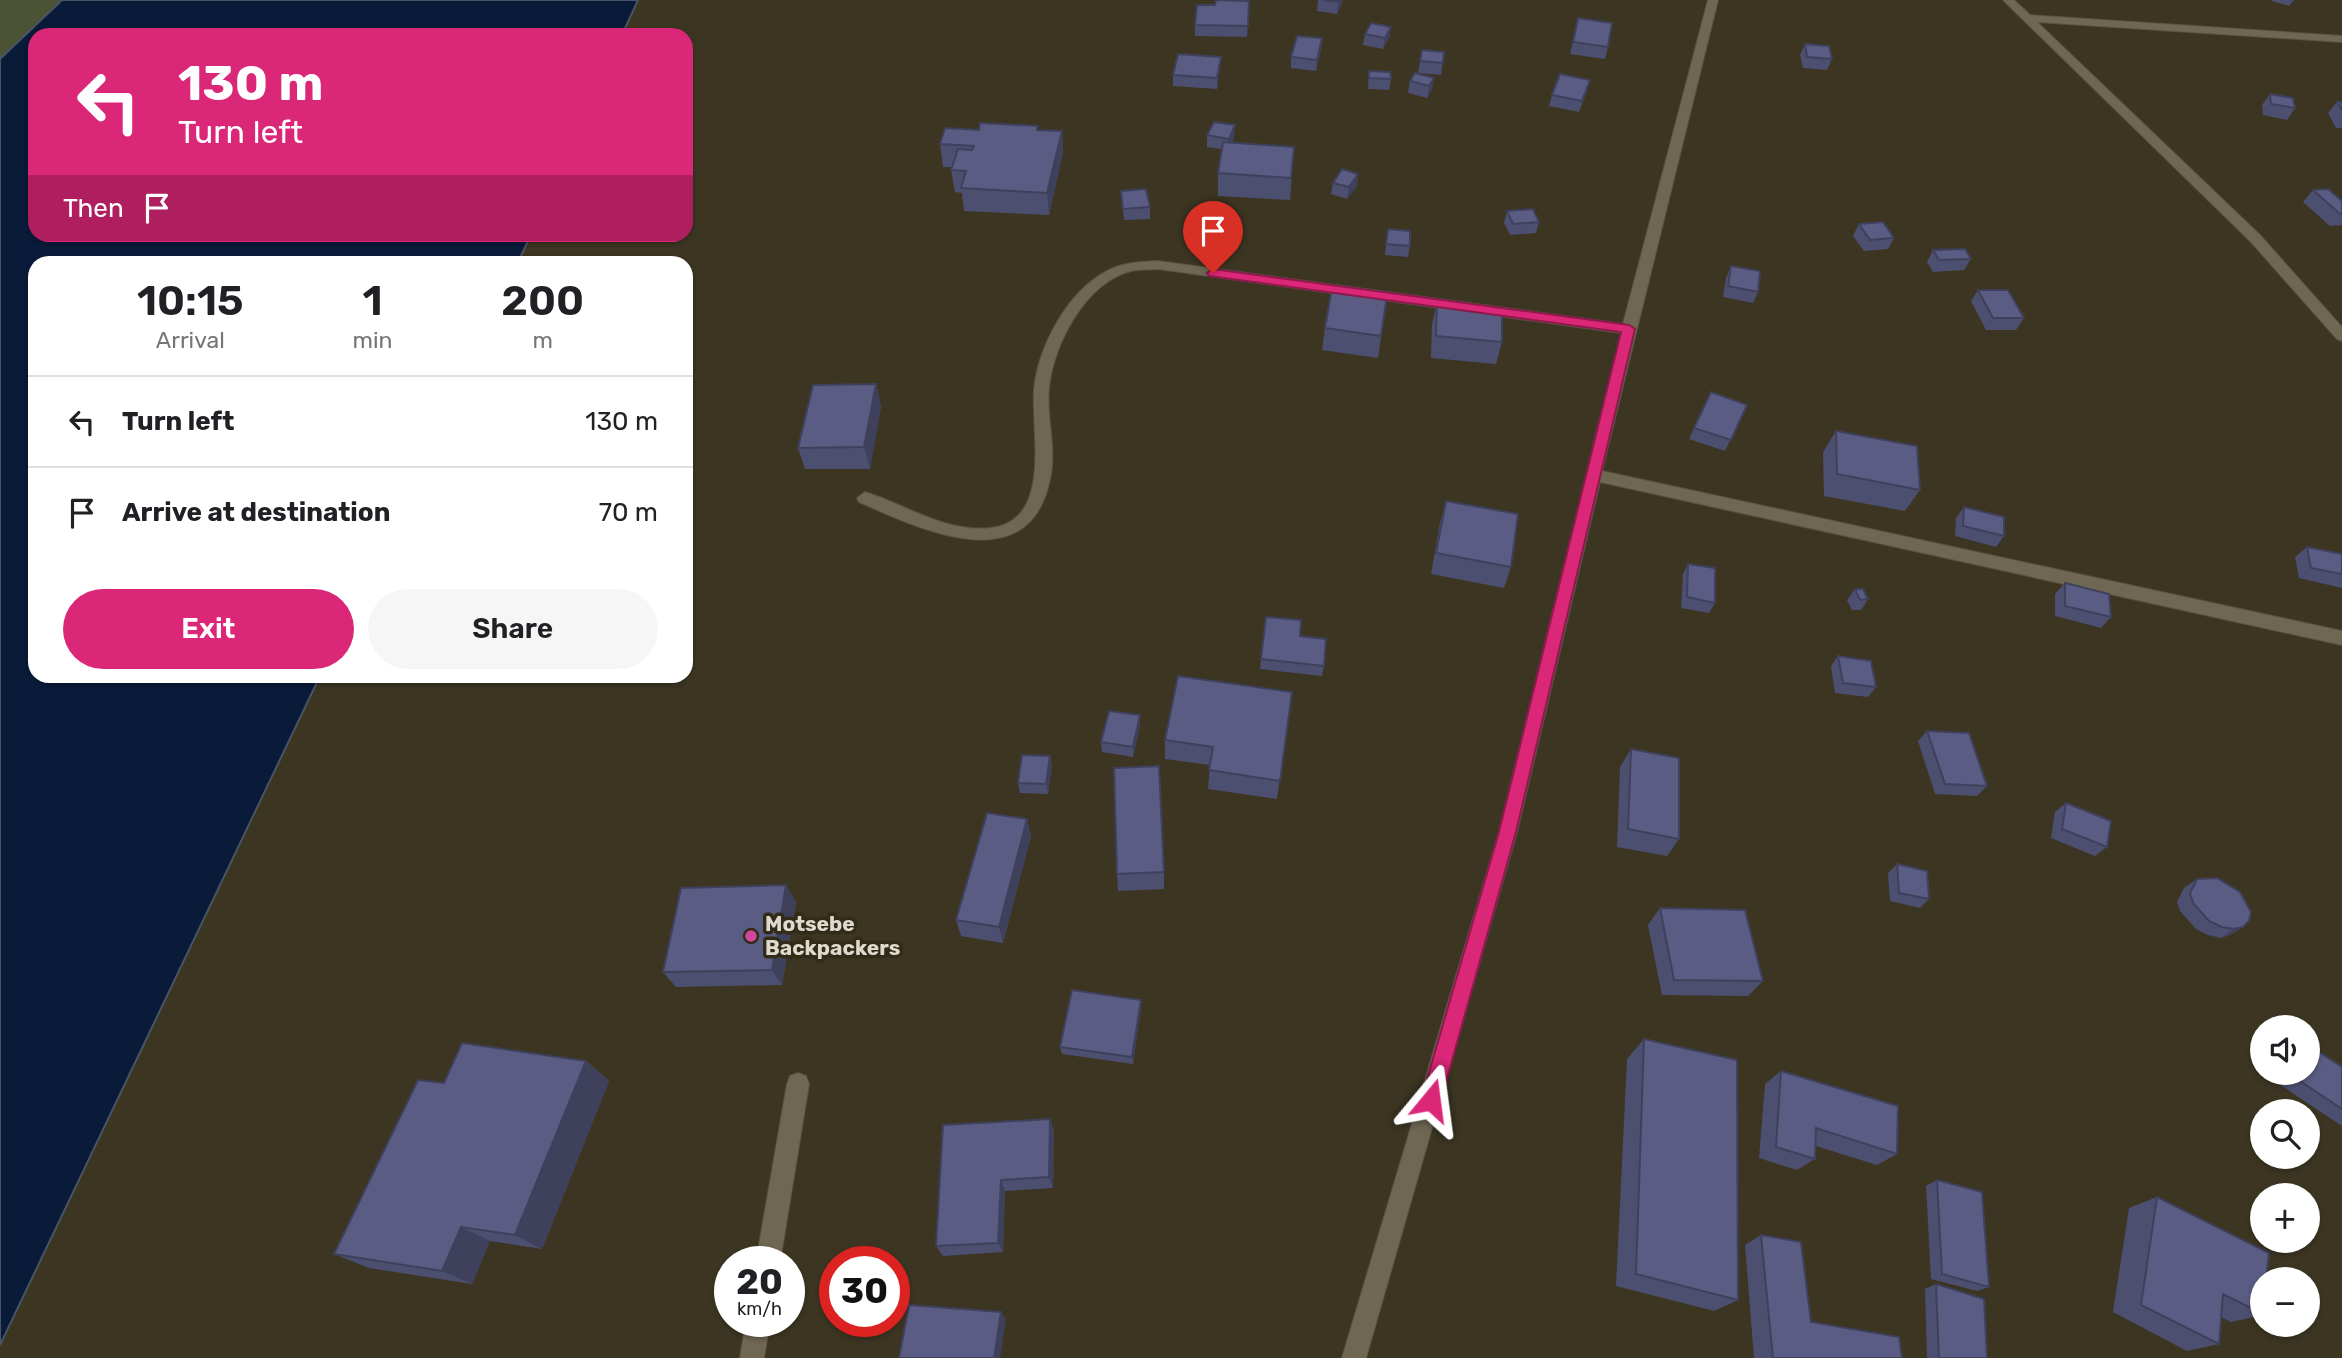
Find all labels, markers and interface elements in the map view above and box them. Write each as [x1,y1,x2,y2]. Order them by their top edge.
text: 130 m [178,54,323,112]
icon: left [63,56,154,147]
text: Turn left [178,113,303,151]
icon: arrive [138,189,176,227]
text: Then [63,193,124,224]
pin [1183,201,1243,273]
icon: arrive [1194,212,1232,250]
text: 10:15 [137,276,244,326]
text: 1 [362,276,383,326]
text: 200 [501,276,584,326]
text: Arrival [156,326,225,354]
text: min [353,326,392,354]
text: m [533,326,553,354]
icon: left [63,403,101,441]
text: Turn left [122,406,234,437]
text: 130 m [585,406,658,437]
icon: arrive [63,494,101,532]
text: Arrive at destination [122,497,390,528]
text: 70 m [599,497,658,528]
button: Exit [63,589,354,669]
button: Share [368,589,658,669]
place label: Motsebe Backpackers [765,911,900,960]
marker: Motsebe Backpackers [743,928,759,944]
map controls [2250,1015,2320,1337]
button: sound [2250,1015,2320,1085]
position arrow [1394,1063,1468,1137]
button: search [2250,1099,2320,1169]
button: + [2250,1183,2320,1253]
speed limit sign: 30 [819,1246,910,1337]
text: 20 [736,1261,783,1303]
button: − [2250,1267,2320,1337]
text: km/h [737,1298,782,1320]

